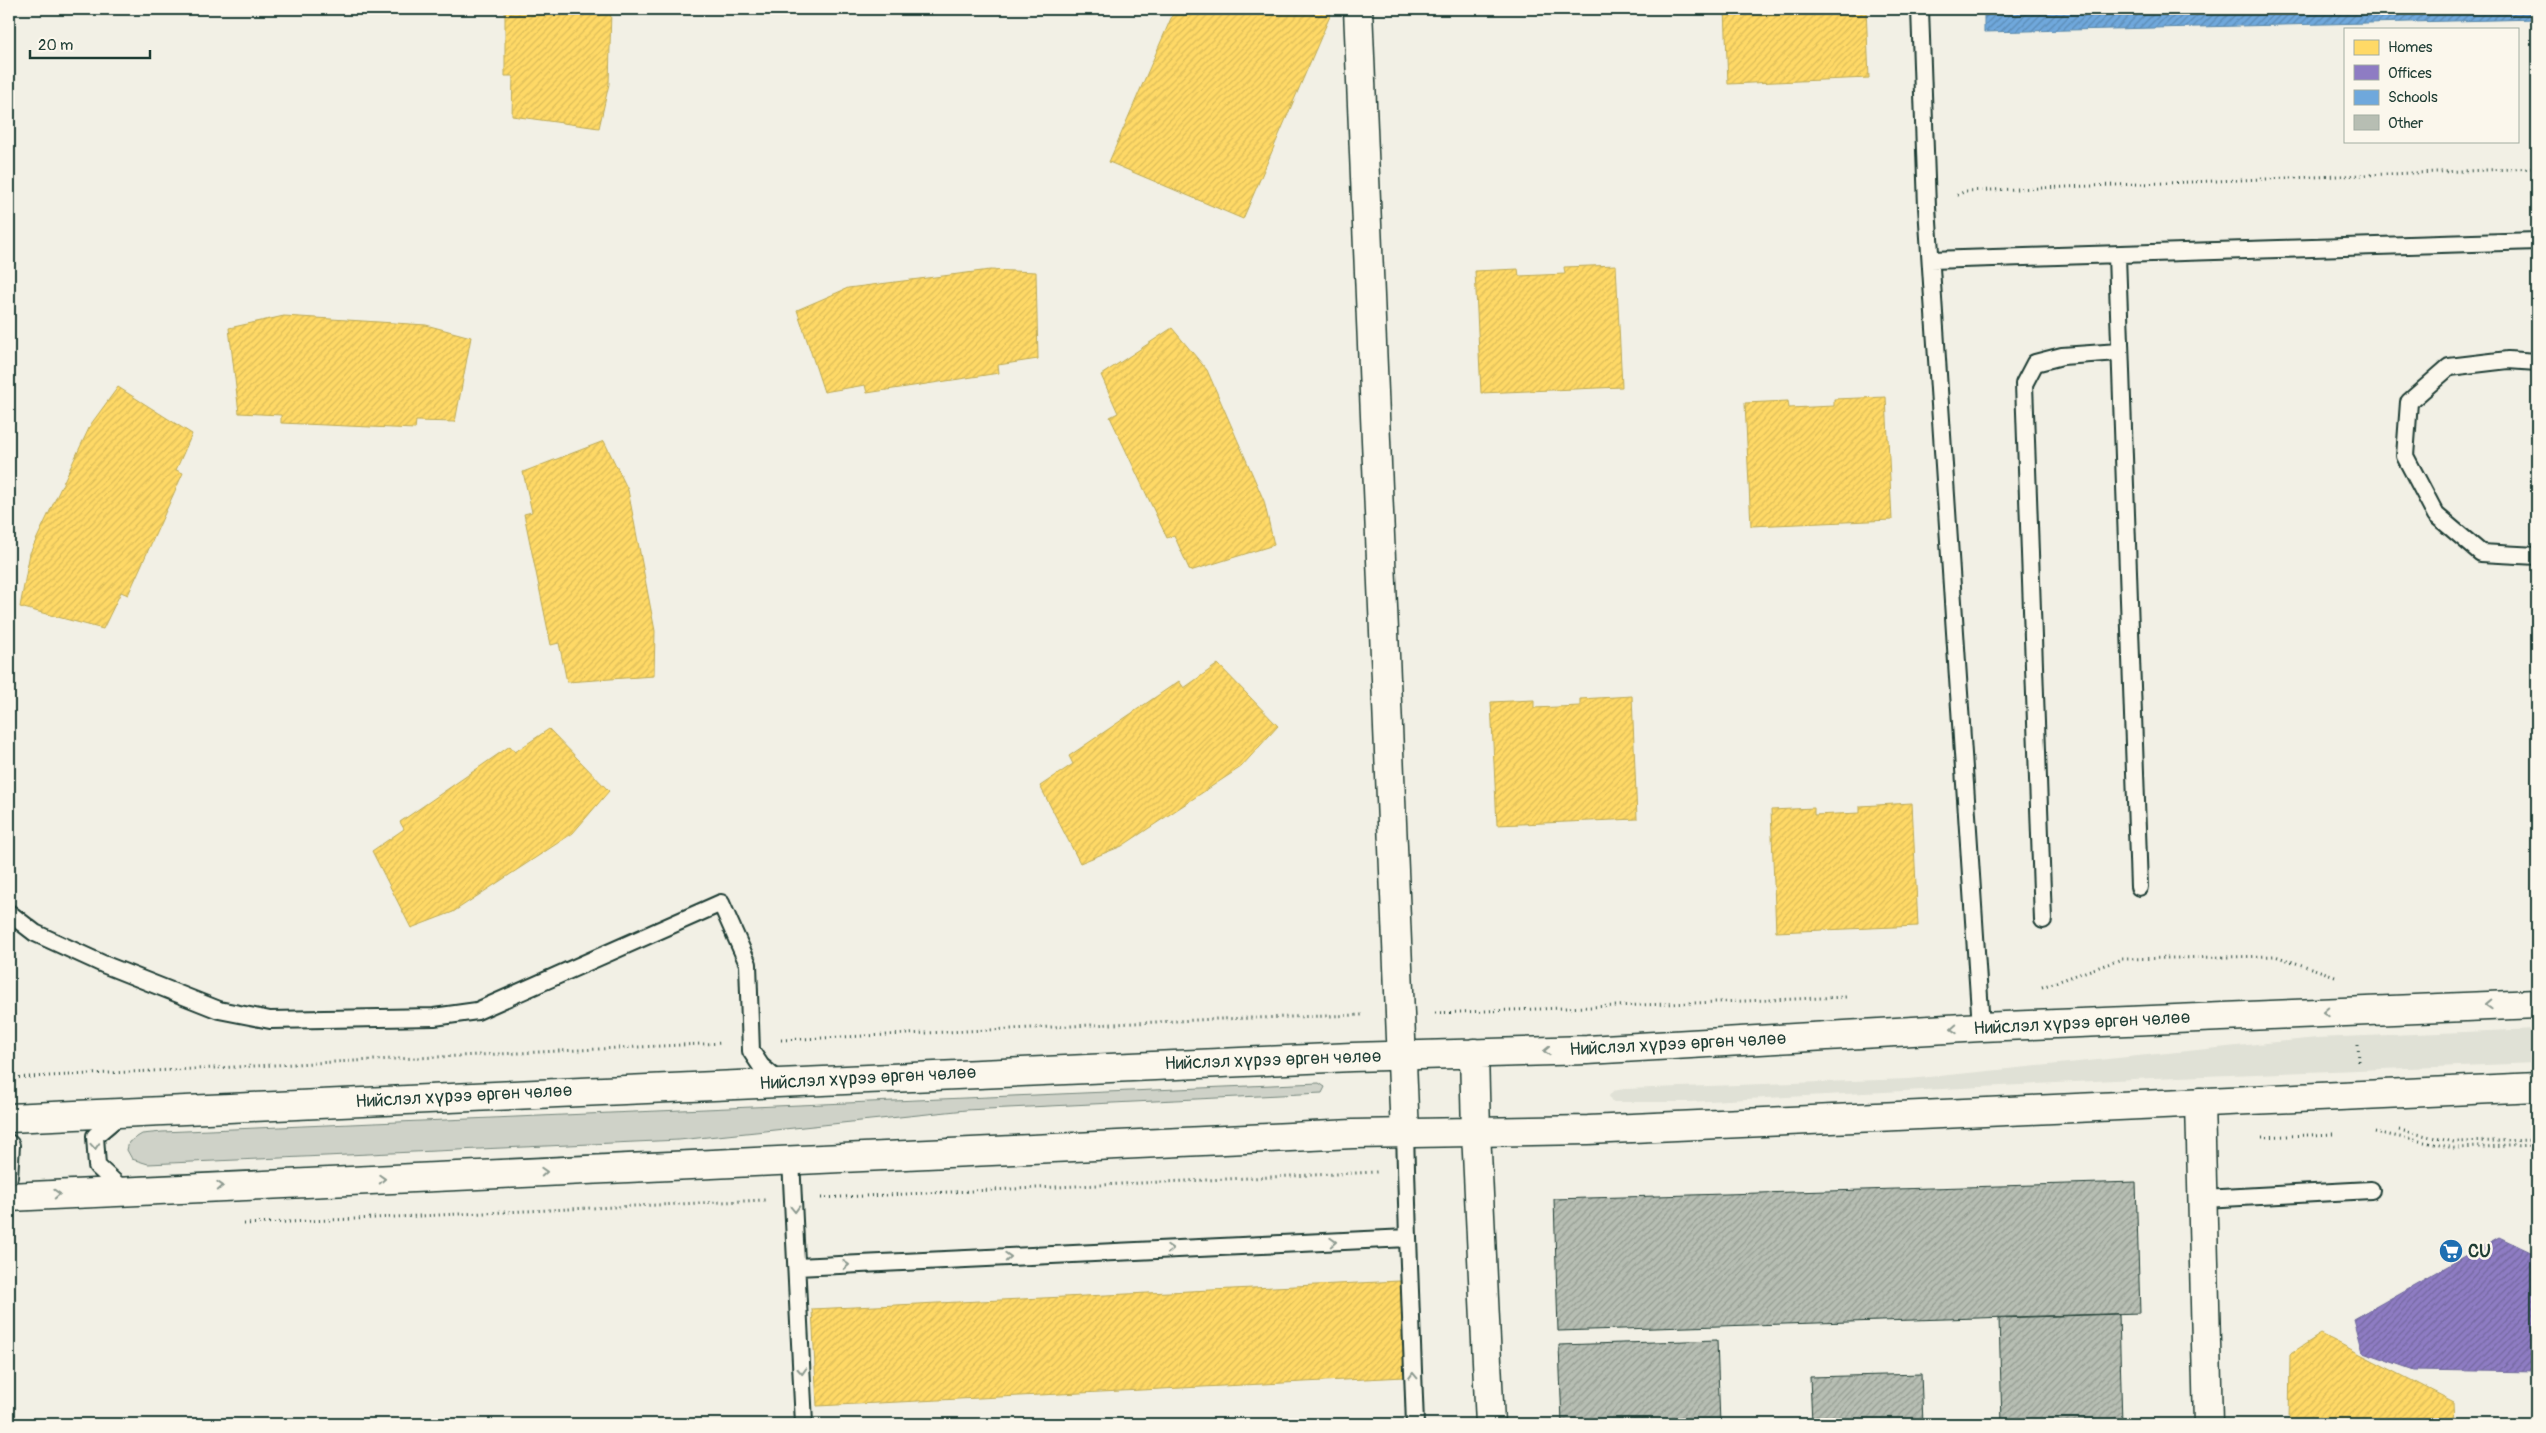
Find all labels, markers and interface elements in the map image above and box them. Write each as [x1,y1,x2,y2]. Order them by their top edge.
scale bar [30,28,150,60]
legend [2344,28,2518,142]
text: 20 m [38,36,73,55]
text: Homes [2388,38,2433,57]
text: Offices [2388,64,2432,83]
text: Schools [2388,88,2438,107]
text: Other [2388,114,2424,133]
one-way arrow [2484,1000,2492,1011]
street label: Нийслэл хүрээ өргөн чөлөө [1973,1006,2191,1040]
one-way arrow [2322,1007,2330,1017]
one-way arrow [1950,1023,1958,1034]
street label: Нийслэл хүрээ өргөн чөлөө [1569,1027,1787,1061]
street label: Нийслэл хүрээ өргөн чөлөө [1164,1045,1382,1075]
one-way arrow [1543,1046,1550,1056]
street label: Нийслэл хүрээ өргөн чөлөө [759,1061,977,1095]
street label: Нийслэл хүрээ өргөн чөлөө [355,1079,573,1113]
one-way arrow [90,1142,101,1150]
one-way arrow [541,1166,549,1177]
one-way arrow [378,1173,386,1184]
one-way arrow [216,1181,224,1192]
one-way arrow [54,1189,62,1200]
one-way arrow [789,1205,800,1213]
one-way arrow [1329,1236,1337,1247]
supermarket icon: CU [2438,1238,2464,1264]
place label: CU [2468,1240,2491,1263]
one-way arrow [1167,1244,1175,1255]
one-way arrow [1004,1252,1012,1263]
one-way arrow [842,1260,850,1270]
one-way arrow [796,1368,807,1376]
one-way arrow [1408,1371,1418,1379]

